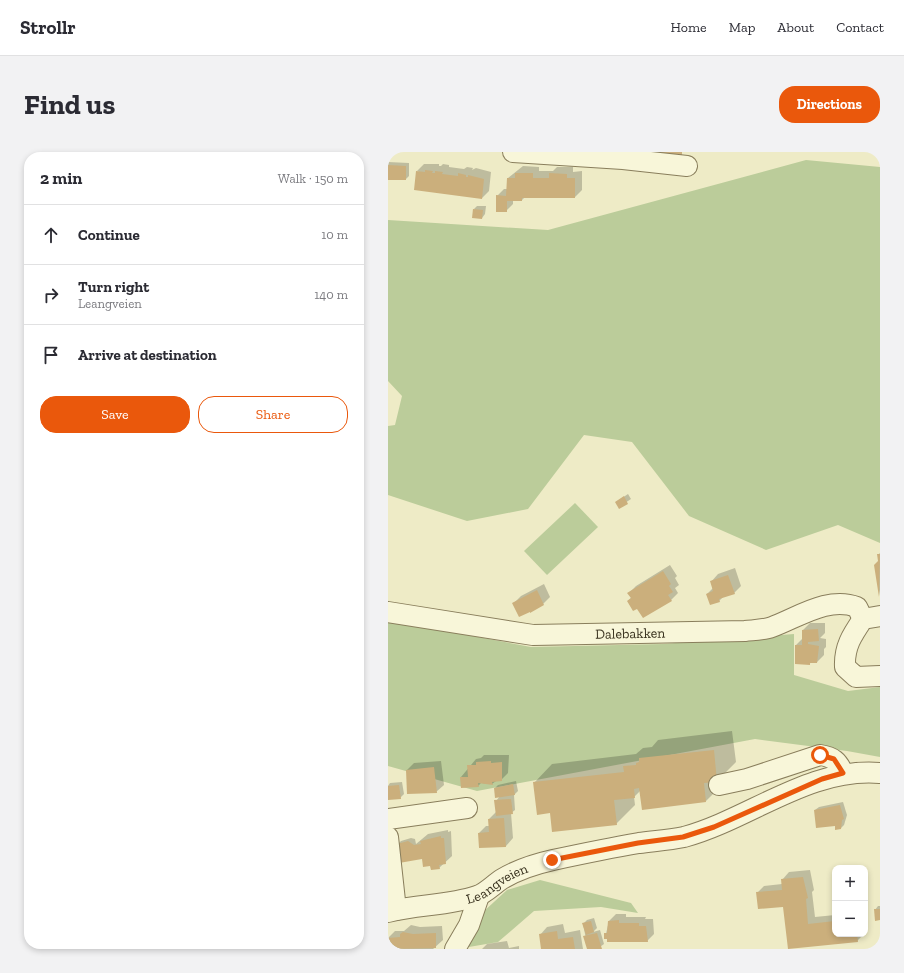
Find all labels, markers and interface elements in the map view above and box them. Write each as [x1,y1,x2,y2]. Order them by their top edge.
text: Strollr [20,16,76,39]
text: Home [671,19,707,36]
text: Map [729,19,755,36]
text: About [777,19,814,36]
text: Contact [836,19,884,36]
button: Directions [779,86,880,123]
text: Find us [24,88,115,121]
text: 2 min [40,168,82,188]
text: Walk · 150 m [278,171,348,186]
icon: ahead [40,224,62,246]
text: Continue [78,226,140,244]
text: 10 m [321,227,348,242]
text: Turn right [78,278,149,296]
icon: right [40,284,62,306]
text: 140 m [314,287,348,302]
text: Leangveien [78,296,142,311]
icon: arrive [40,344,62,366]
text: Arrive at destination [78,346,217,364]
button: Save [40,396,190,433]
button: Share [198,396,348,433]
street label: Dalebakken [595,625,665,643]
route start [811,746,829,764]
route end [543,851,561,869]
street label: Leangveien [464,860,530,908]
map controls [832,865,868,937]
button: + [832,865,868,901]
button: − [832,901,868,937]

